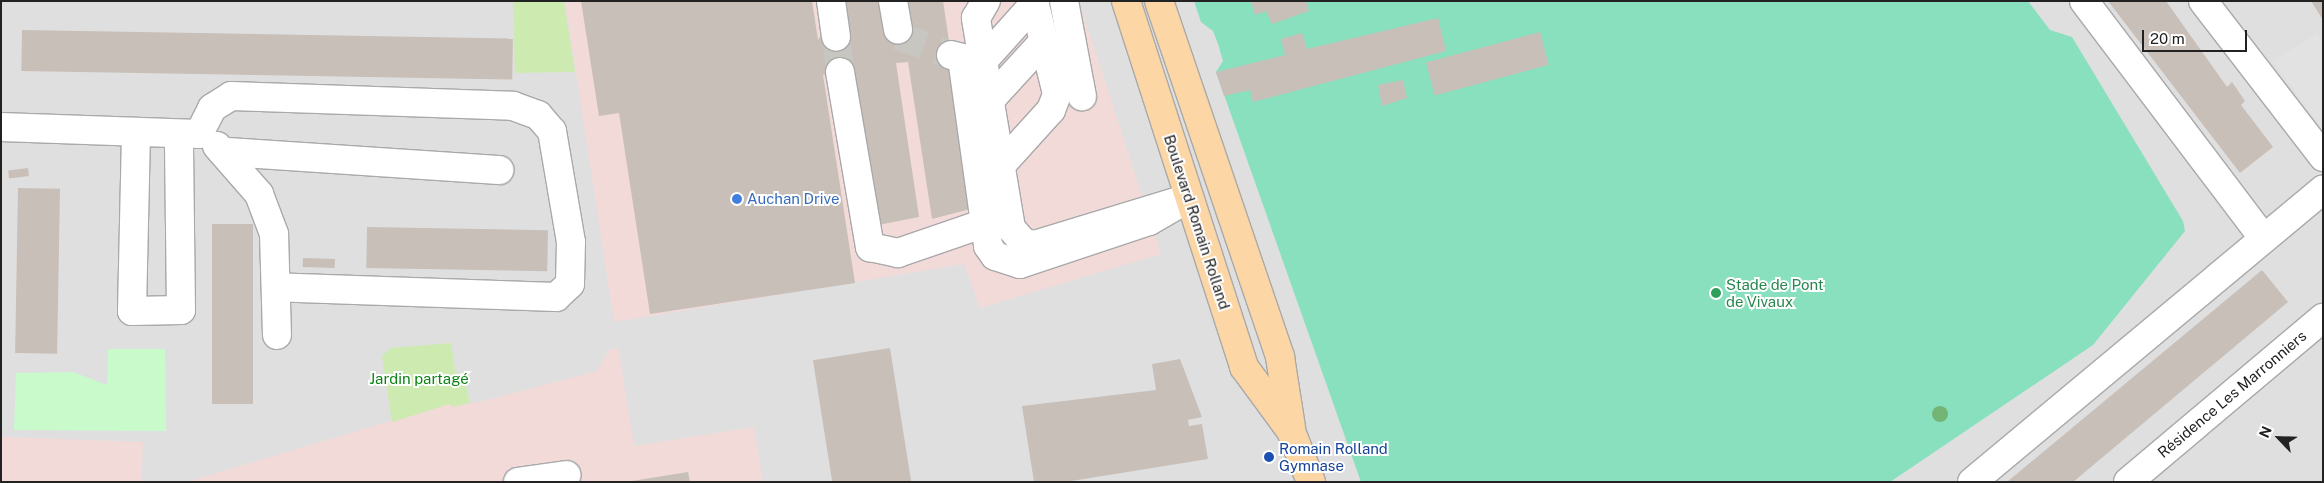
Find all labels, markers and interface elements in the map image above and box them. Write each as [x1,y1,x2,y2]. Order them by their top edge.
scale bar [2144,20,2249,52]
text: 20 m [2150,30,2185,47]
street label: Boulevard Romain Rolland [1160,132,1234,312]
place label: Auchan Drive [747,190,839,208]
marker: Auchan Drive [731,193,743,205]
place label: Stade de Pont de Vivaux [1726,275,1824,310]
marker: Stade de Pont de Vivaux [1710,287,1722,299]
street label: Résidence Les Marronniers [2154,326,2310,462]
park label: Jardin partagé [369,370,469,388]
north arrow [2254,413,2304,463]
text: N [2256,424,2275,440]
place label: Romain Rolland Gymnase [1279,439,1388,474]
marker: Romain Rolland Gymnase [1263,451,1275,463]

